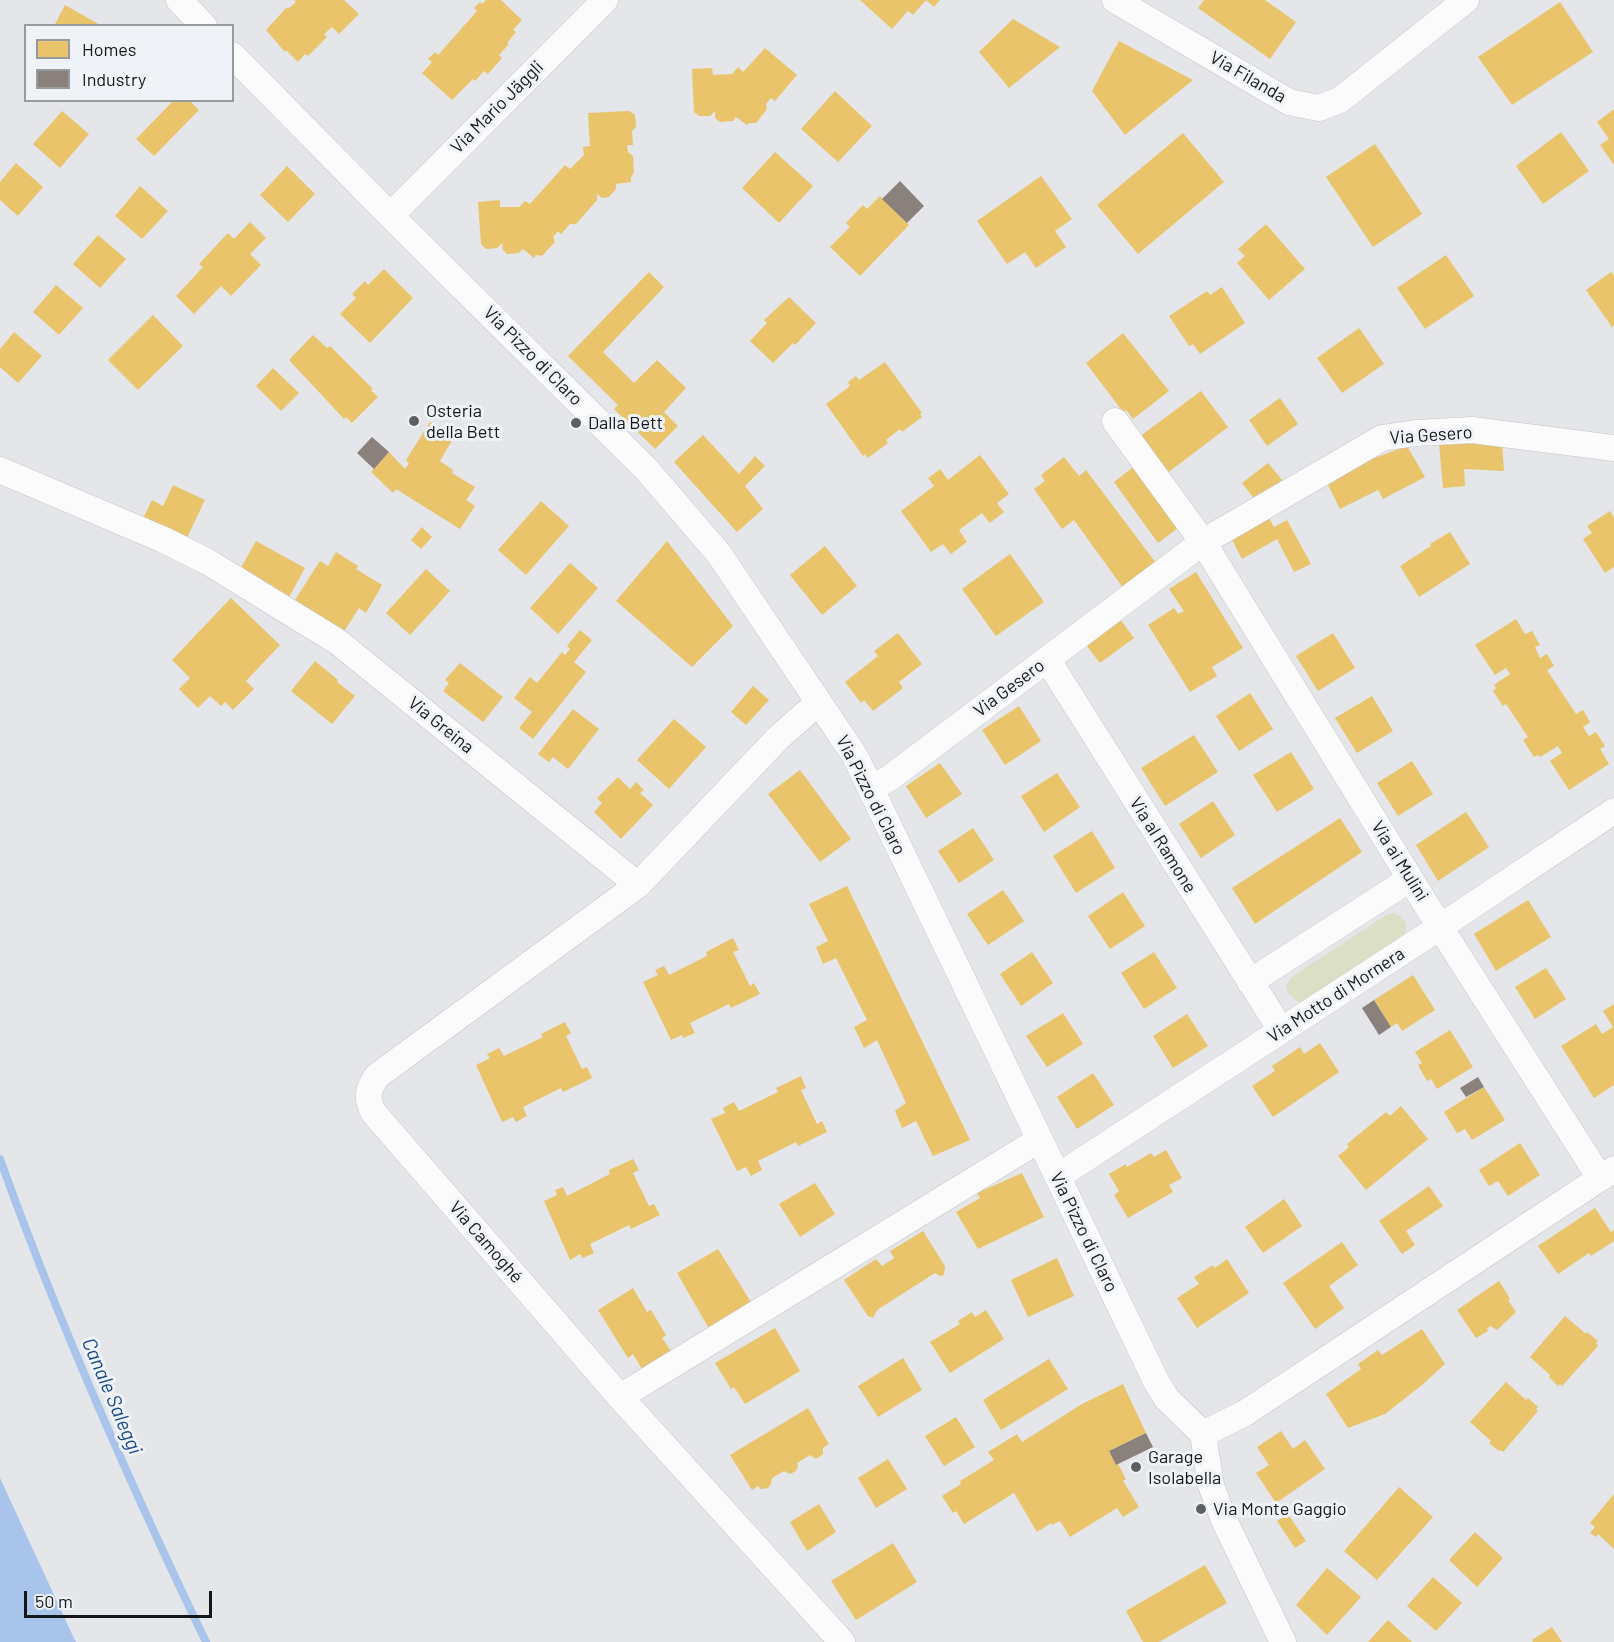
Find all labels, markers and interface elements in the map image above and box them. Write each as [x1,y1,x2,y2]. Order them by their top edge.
legend [24,24,234,102]
text: Homes [82,38,136,60]
street label: Via Filanda [1206,46,1290,108]
street label: Via Mario Jäggli [446,56,548,158]
text: Industry [82,68,146,90]
street label: Via Pizzo di Claro [479,302,587,410]
place label: Osteria della Bett [426,400,500,442]
place label: Dalla Bett [588,412,663,434]
marker: Osteria della Bett [407,414,421,428]
marker: Dalla Bett [569,416,583,430]
street label: Via Gesero [1389,421,1473,449]
street label: Via Gesero [969,654,1049,722]
street label: Via Greina [404,692,478,758]
street label: Via Pizzo di Claro [832,732,910,858]
street label: Via al Ramone [1125,793,1201,897]
street label: Via ai Mulini [1367,817,1433,905]
street label: Via Motto di Mornera [1263,943,1409,1047]
street label: Via Pizzo di Claro [1046,1168,1122,1296]
street label: Via Camoghé [445,1197,527,1287]
water label: Canale Saleggi [77,1334,147,1458]
place label: Garage Isolabella [1148,1446,1221,1488]
marker: Garage Isolabella [1129,1460,1143,1474]
place label: Via Monte Gaggio [1213,1498,1347,1520]
marker: Via Monte Gaggio [1194,1502,1208,1516]
scale bar [27,1579,214,1617]
text: 50 m [35,1590,73,1612]

